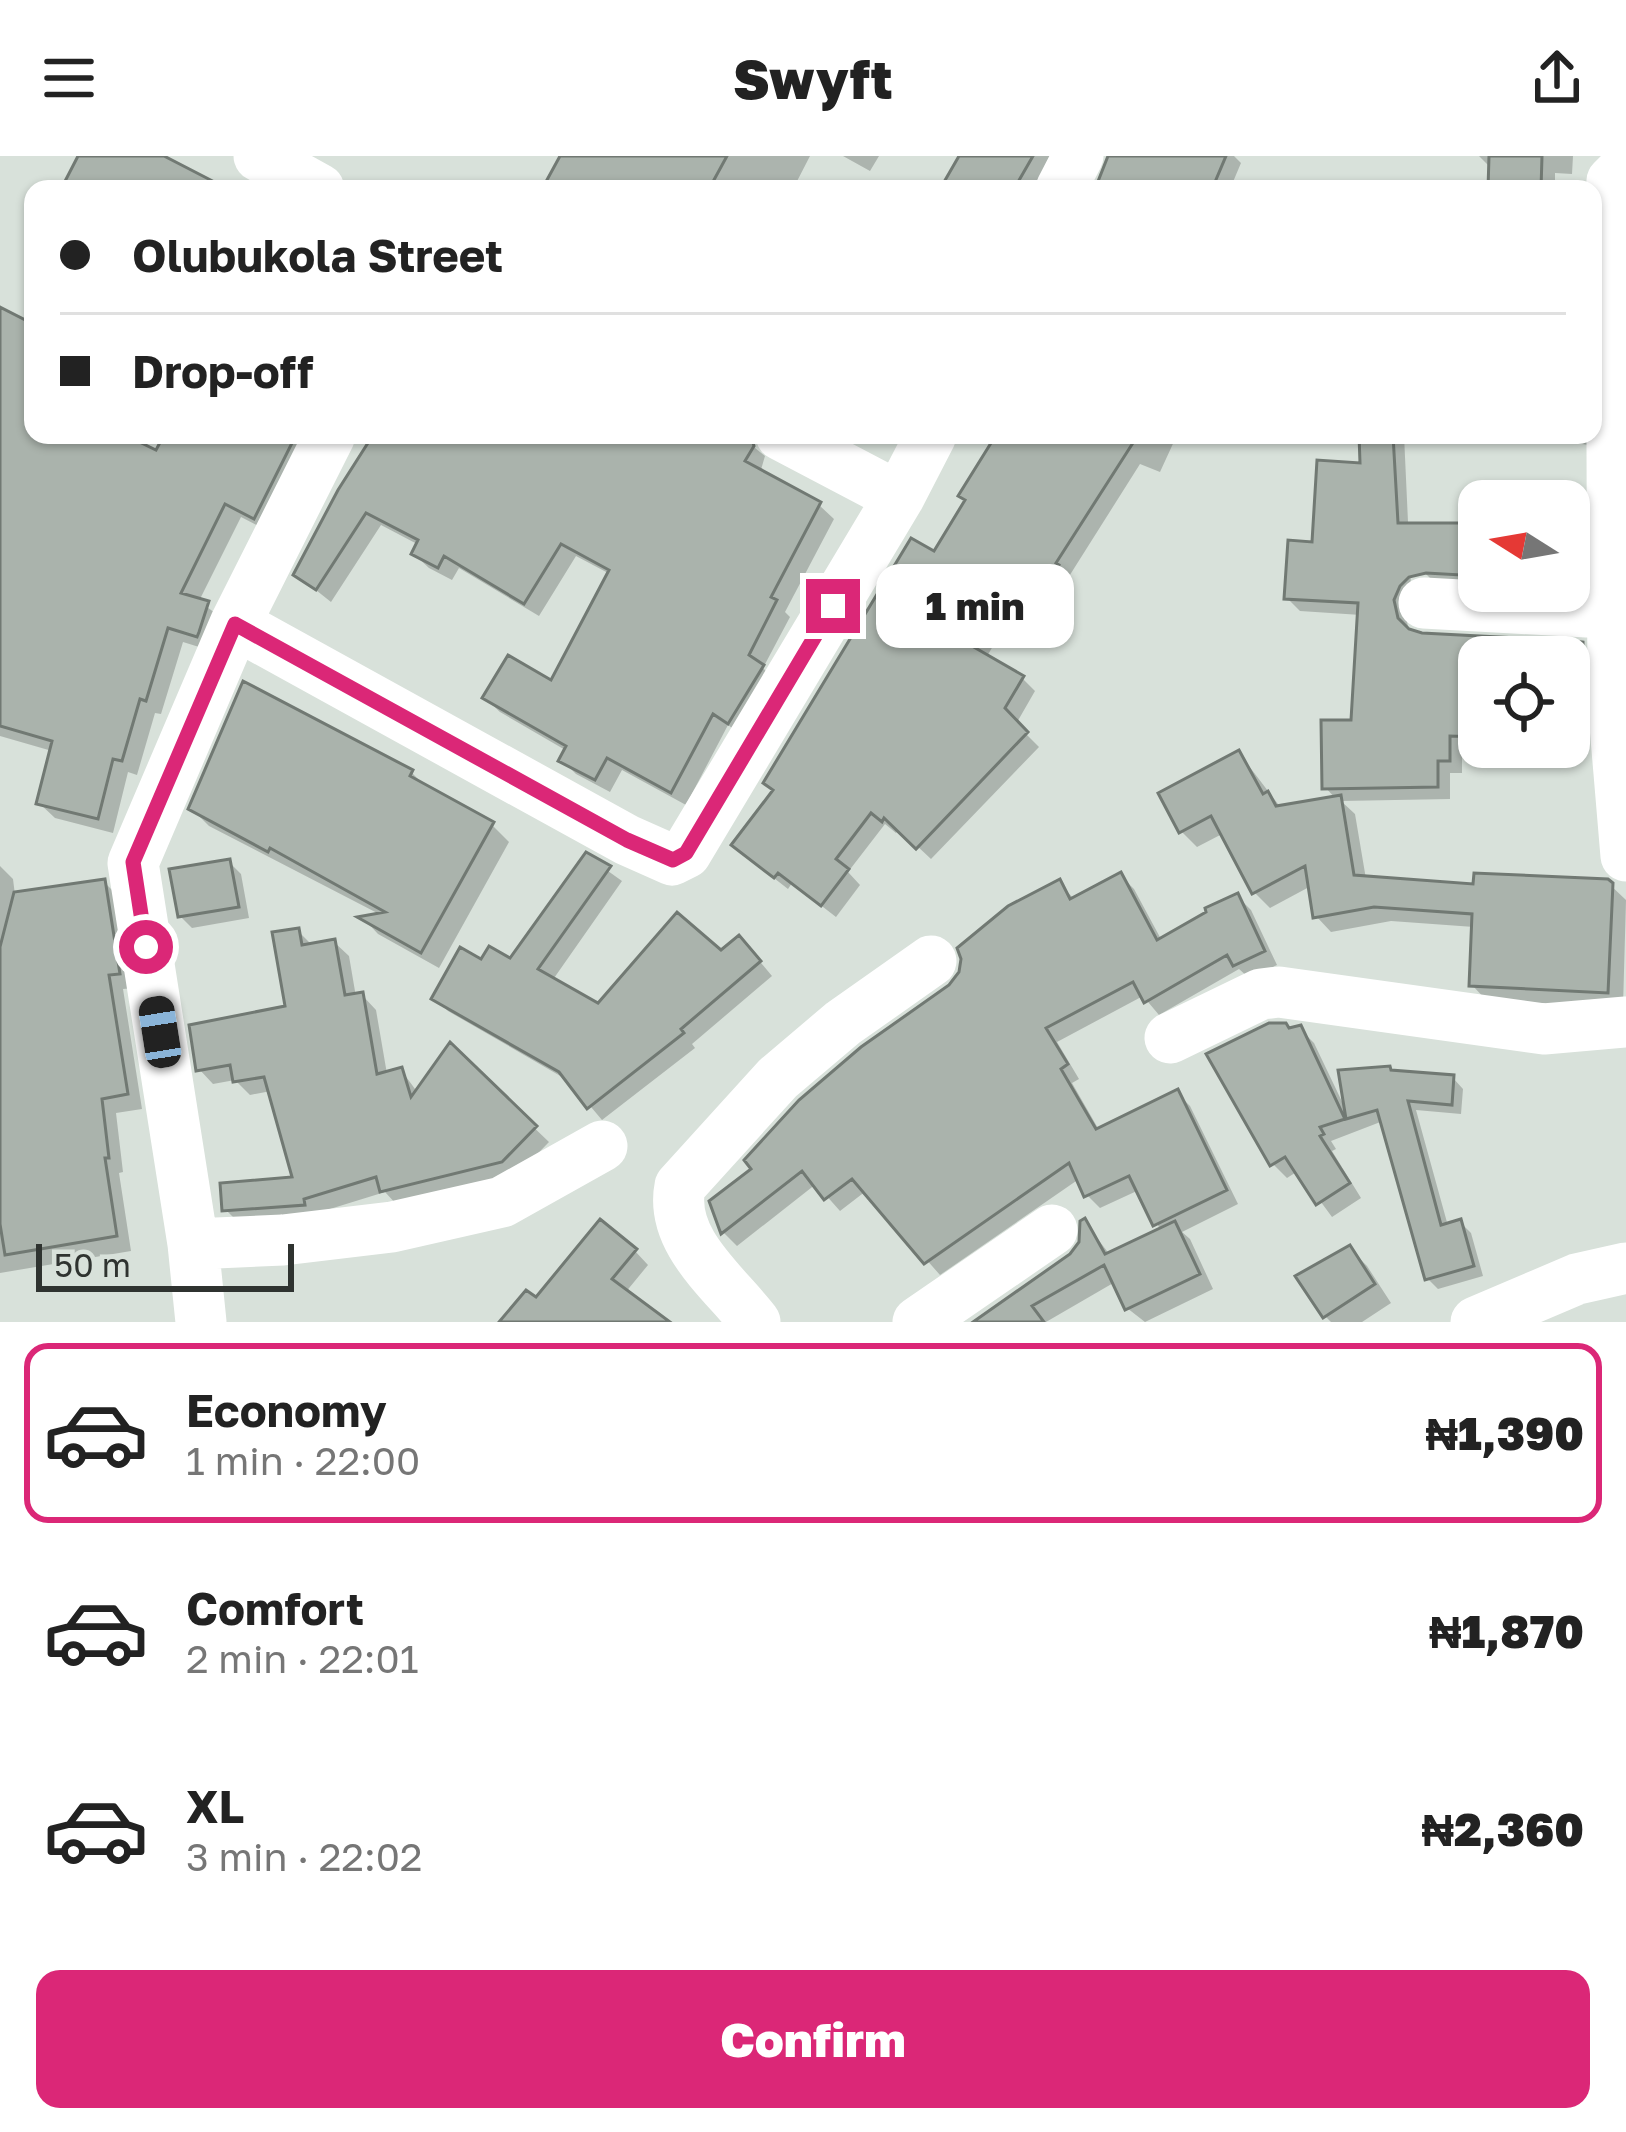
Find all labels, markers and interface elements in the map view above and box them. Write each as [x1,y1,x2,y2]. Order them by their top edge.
icon: menu [36,45,102,111]
icon: share [1524,45,1590,111]
text: Swyft [733,46,893,111]
text: Olubukola Street [132,228,503,282]
text: Drop-off [132,344,313,398]
north arrow [1458,480,1590,612]
map controls [1458,480,1590,768]
callout: 1 min [875,564,1073,648]
route end [806,579,860,633]
text: 1 min [925,582,1025,629]
button: locate [1458,636,1590,768]
route start [119,920,173,974]
car [137,994,183,1070]
scale bar [36,1238,294,1291]
text: 50 m [54,1245,131,1284]
icon: car [42,1379,150,1487]
text: Economy [186,1383,387,1437]
text: ₦1,390 [1426,1406,1584,1460]
text: 1 min · 22:00 [186,1437,420,1484]
icon: car [42,1577,150,1685]
text: Comfort [186,1581,364,1635]
text: ₦1,870 [1429,1604,1584,1658]
text: 2 min · 22:01 [186,1635,419,1682]
icon: car [42,1775,150,1883]
text: XL [186,1779,244,1833]
text: ₦2,360 [1421,1802,1584,1856]
text: 3 min · 22:02 [186,1833,422,1880]
button: Confirm [36,1970,1590,2108]

